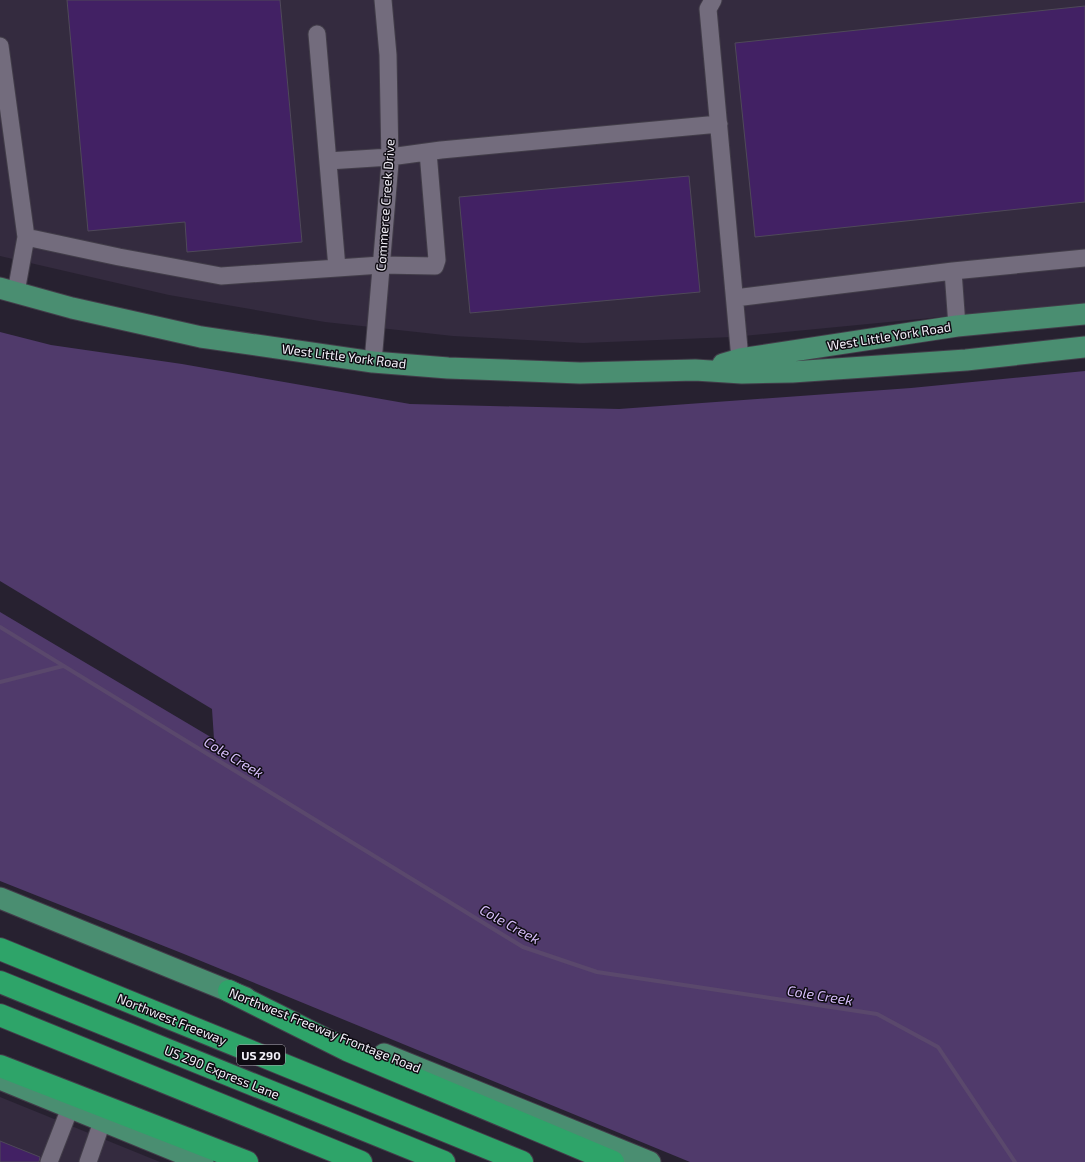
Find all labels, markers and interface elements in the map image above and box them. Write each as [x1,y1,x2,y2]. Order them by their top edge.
street label: Commerce Creek Drive [372,138,398,272]
street label: West Little York Road [826,318,952,354]
street label: West Little York Road [281,340,407,372]
water label: Cole Creek [201,733,267,781]
water label: Cole Creek [477,901,543,947]
water label: Cole Creek [786,981,854,1009]
street label: Northwest Freeway Frontage Road [227,984,423,1076]
street label: Northwest Freeway [115,990,229,1048]
street label: US 290 Express Lane [162,1042,282,1102]
road number: US 290 [237,1045,285,1065]

